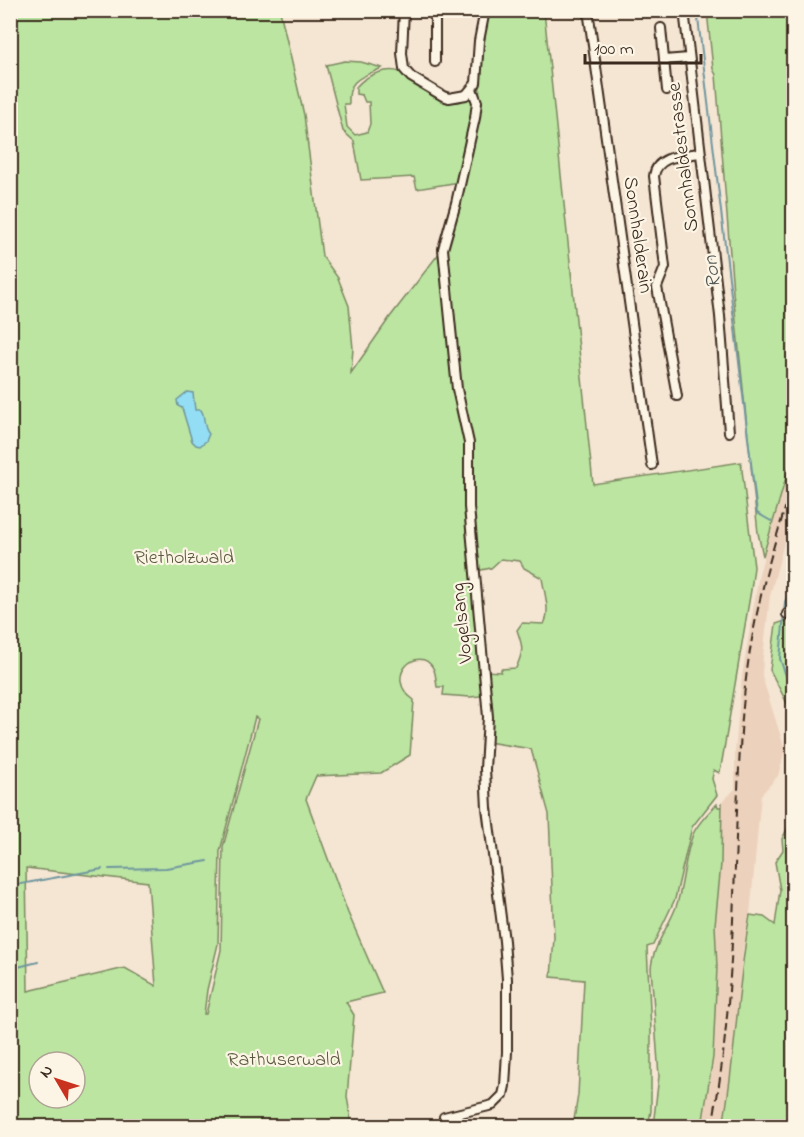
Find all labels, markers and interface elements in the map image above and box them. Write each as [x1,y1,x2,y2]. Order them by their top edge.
scale bar [585,27,700,65]
text: 100 m [594,37,634,63]
street label: Sonnhaldestrasse [660,81,708,233]
street label: Sonnhalderain [614,175,660,295]
water label: Ron [696,253,730,290]
park label: Rietholzwald [134,544,234,573]
street label: Vogelsang [444,581,483,666]
park label: Rathuserwald [227,1046,341,1075]
north arrow [27,1050,87,1110]
text: N [34,1060,60,1084]

